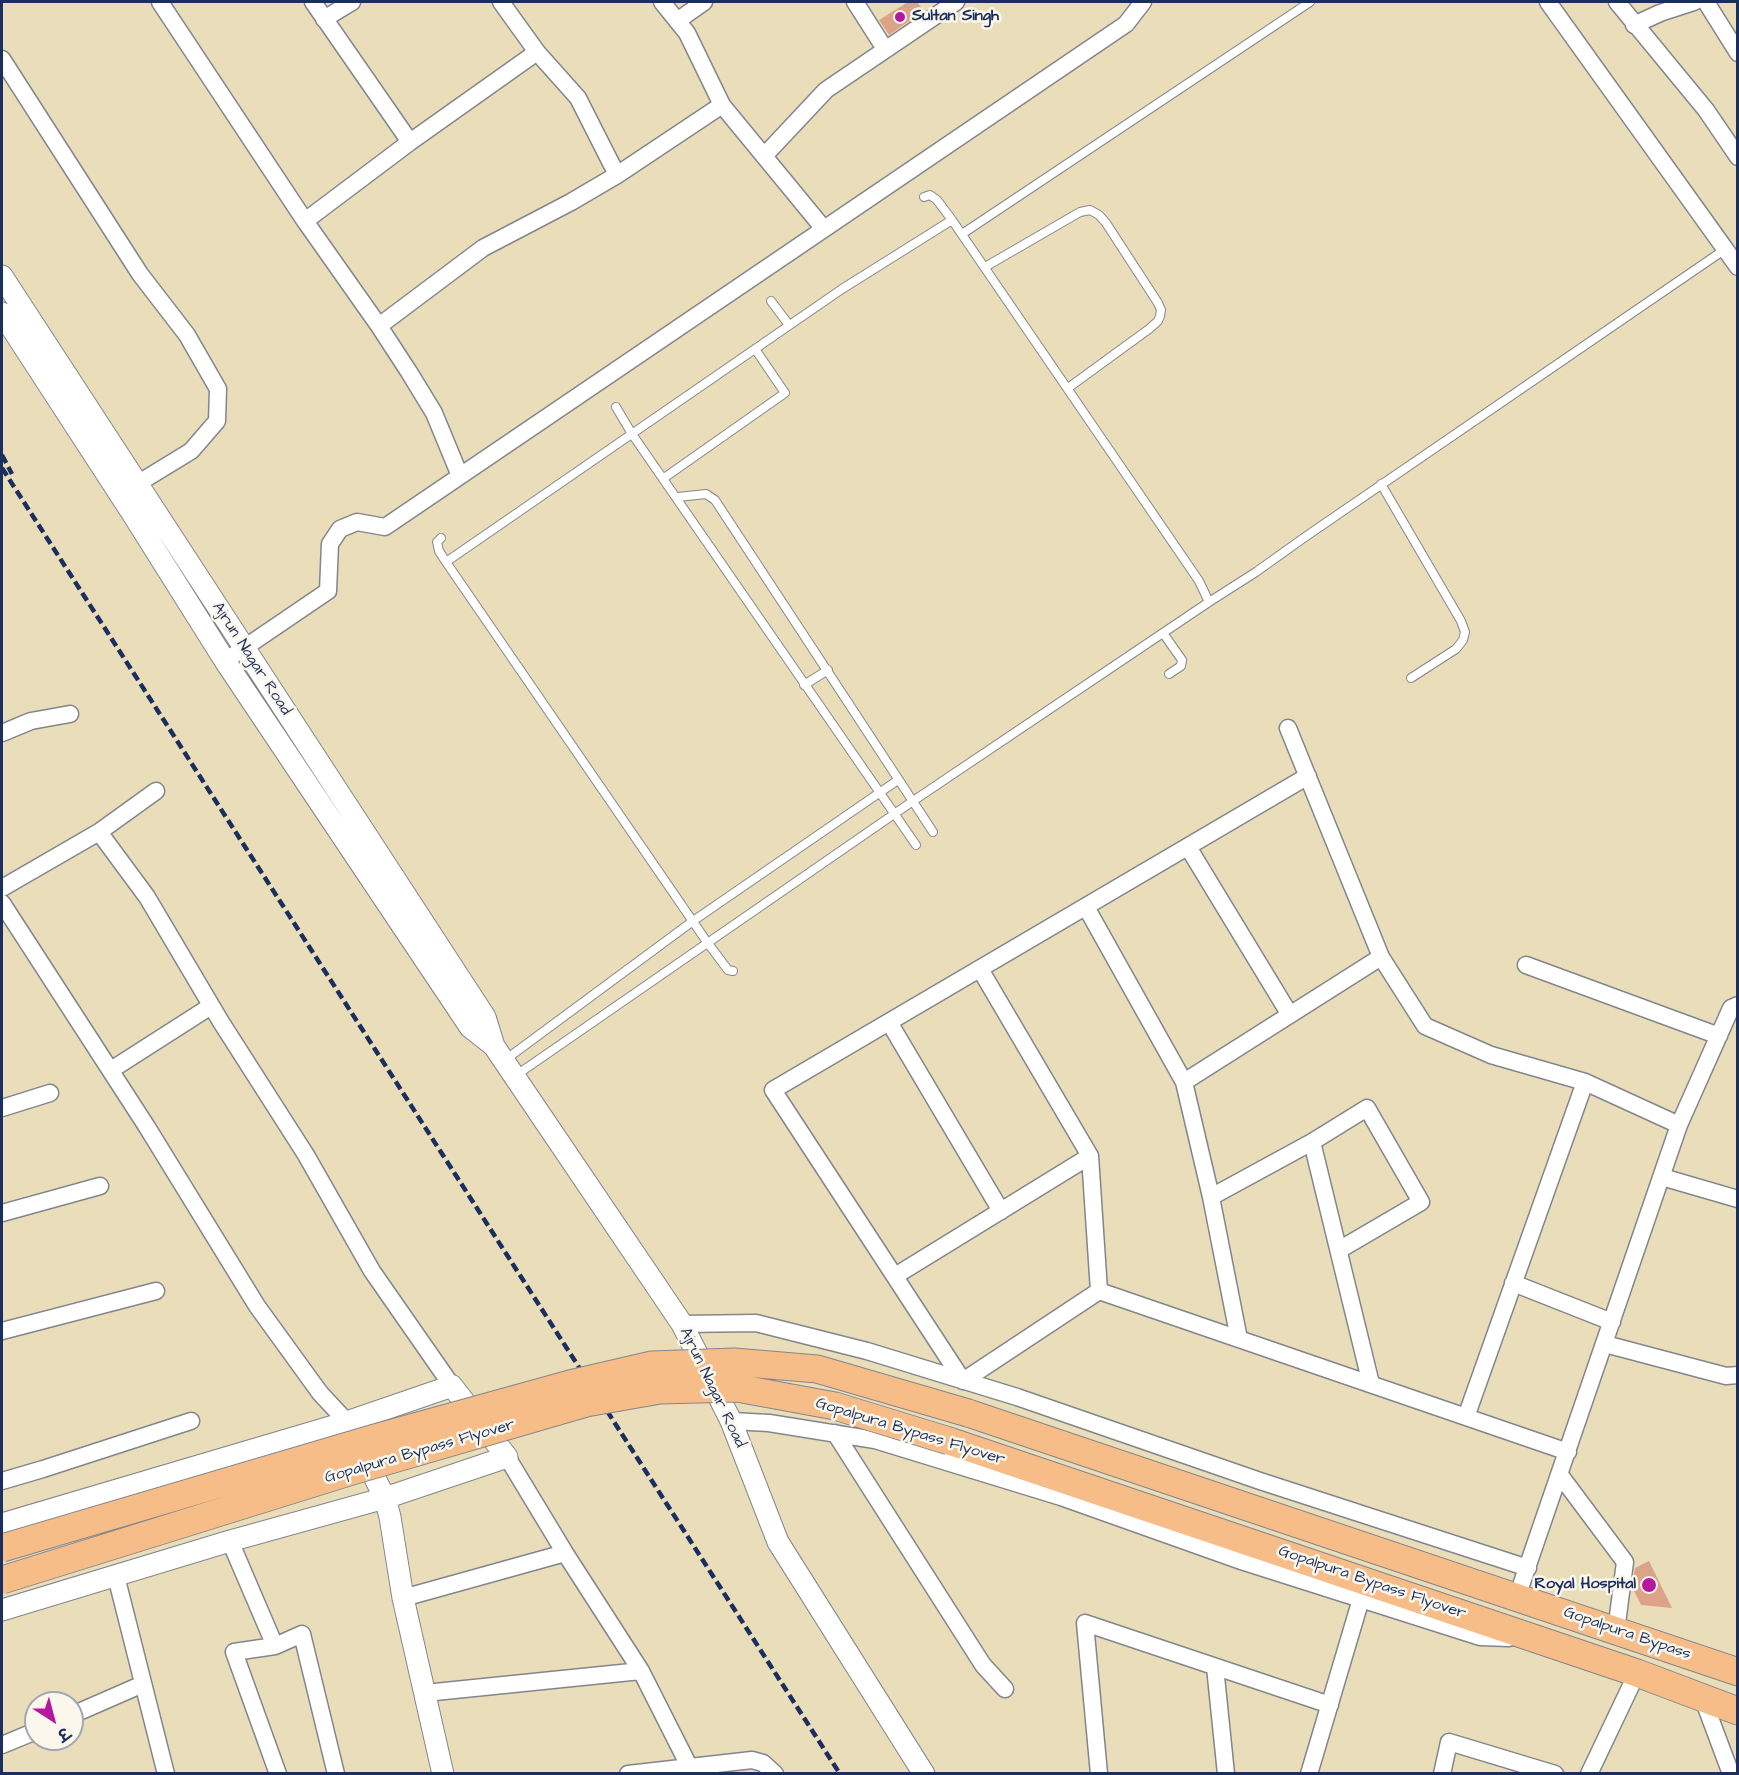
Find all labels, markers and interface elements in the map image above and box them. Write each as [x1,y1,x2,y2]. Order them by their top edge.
place label: Sultan Singh [912,7,999,27]
marker: Sultan Singh [893,10,907,24]
street label: Ajrun Nagar Road [207,599,295,719]
street label: Ajrun Nagar Road [675,1325,749,1451]
street label: Gopalpura Bypass Flyover [813,1394,1007,1470]
street label: Gopalpura Bypass Flyover [323,1416,517,1488]
street label: Gopalpura Bypass Flyover [1276,1542,1468,1624]
place label: Royal Hospital [1535,1575,1636,1595]
marker: Royal Hospital [1640,1576,1658,1594]
street label: Gopalpura Bypass [1561,1603,1693,1665]
north arrow [24,1691,84,1751]
text: उ [53,1722,74,1746]

